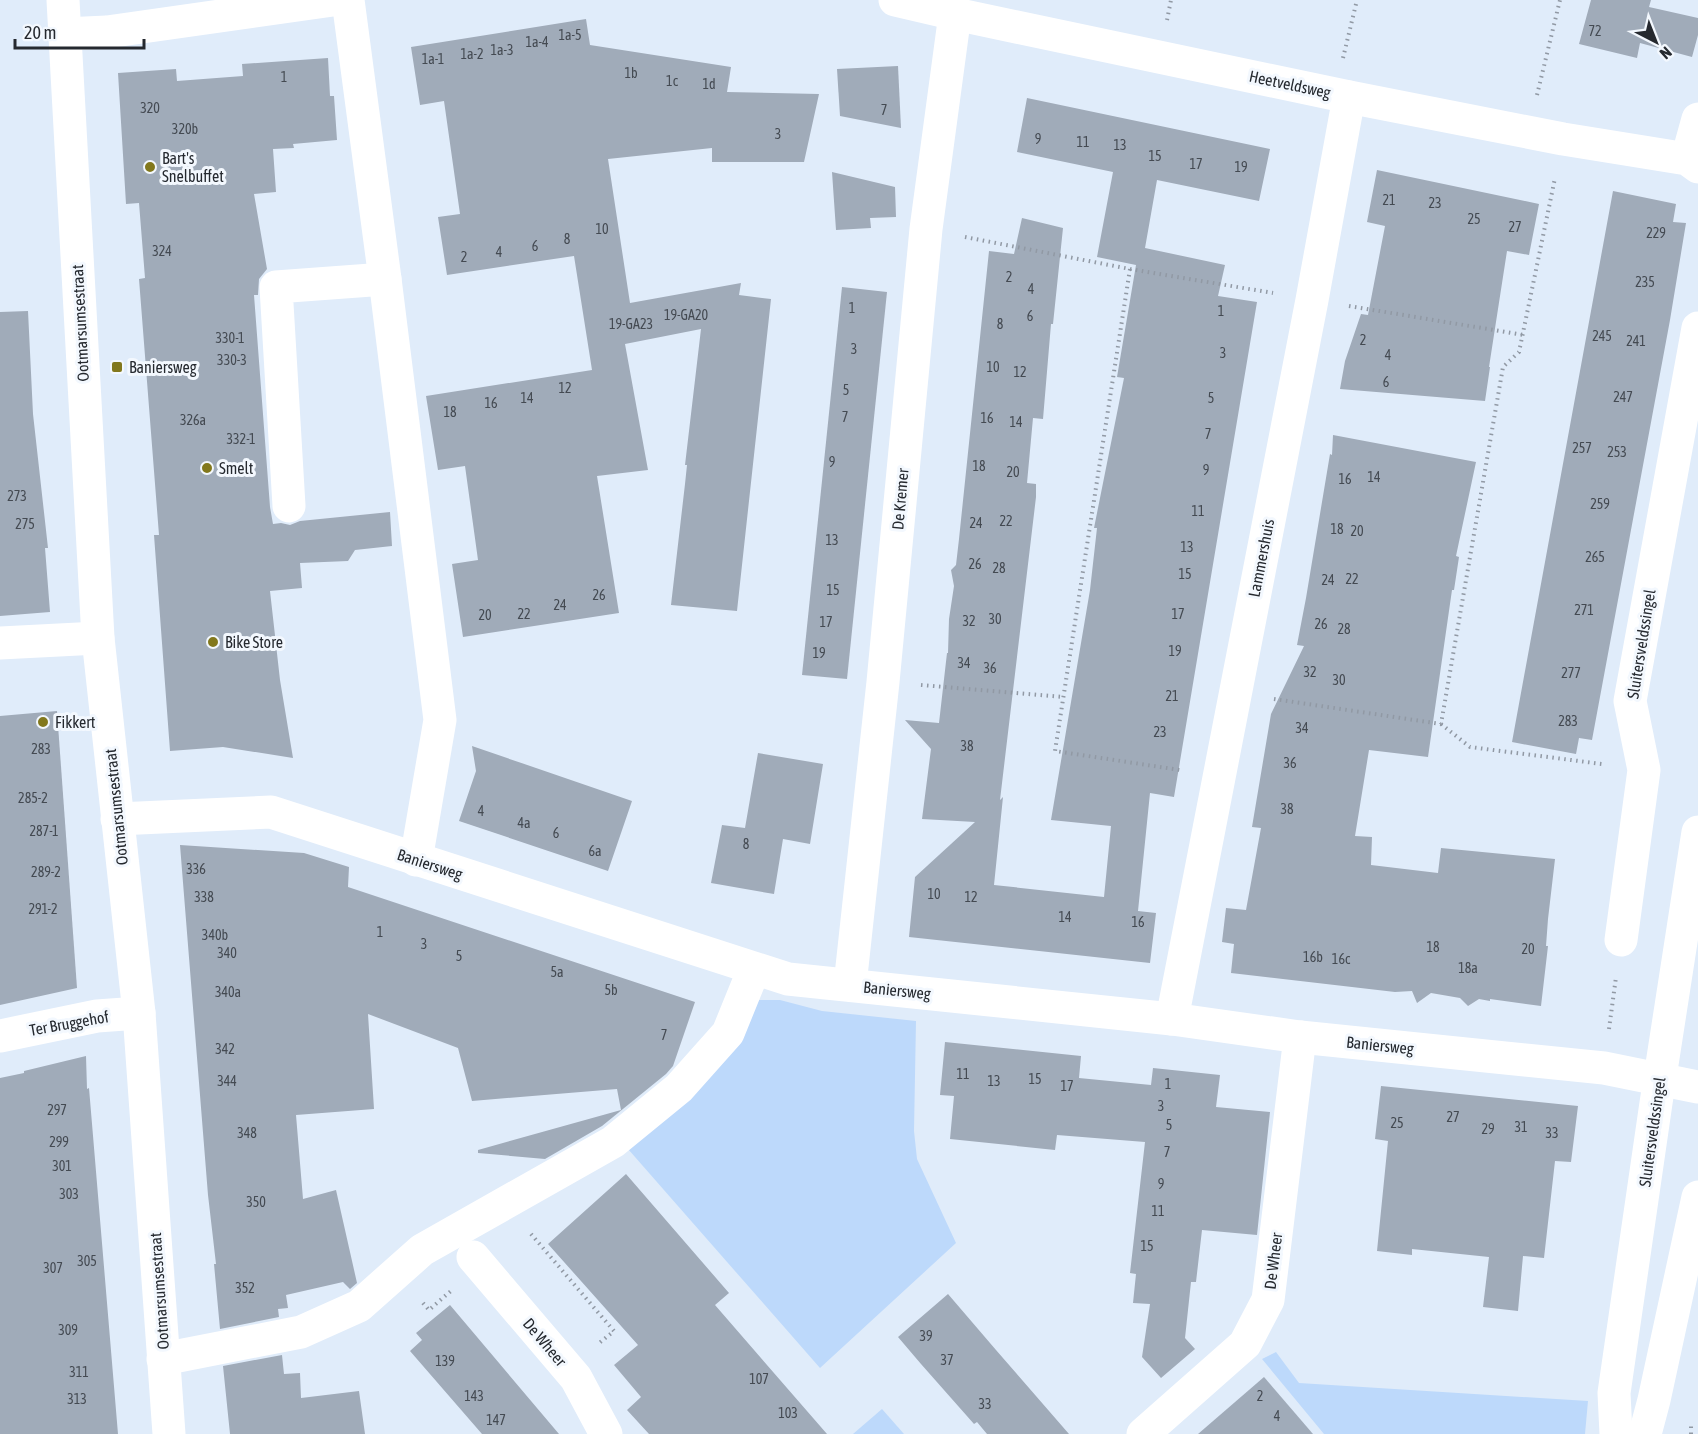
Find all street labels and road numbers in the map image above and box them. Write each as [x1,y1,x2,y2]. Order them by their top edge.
street label: Heetveldsweg [1247,67,1333,102]
street label: Ootmarsumsestraat [68,264,92,382]
street label: De Kremer [888,467,912,531]
street label: Lammershuis [1245,517,1277,599]
street label: Sluitersveldssingel [1623,587,1660,700]
street label: Ootmarsumsestraat [101,747,131,866]
street label: Baniersweg [395,845,465,884]
street label: Baniersweg [862,978,932,1003]
street label: Ter Bruggehof [28,1007,111,1040]
street label: Baniersweg [1345,1033,1415,1058]
street label: Sluitersveldssingel [1635,1075,1670,1188]
street label: De Wheer [1261,1231,1285,1290]
street label: Ootmarsumsestraat [146,1232,172,1350]
street label: De Wheer [520,1314,570,1370]

